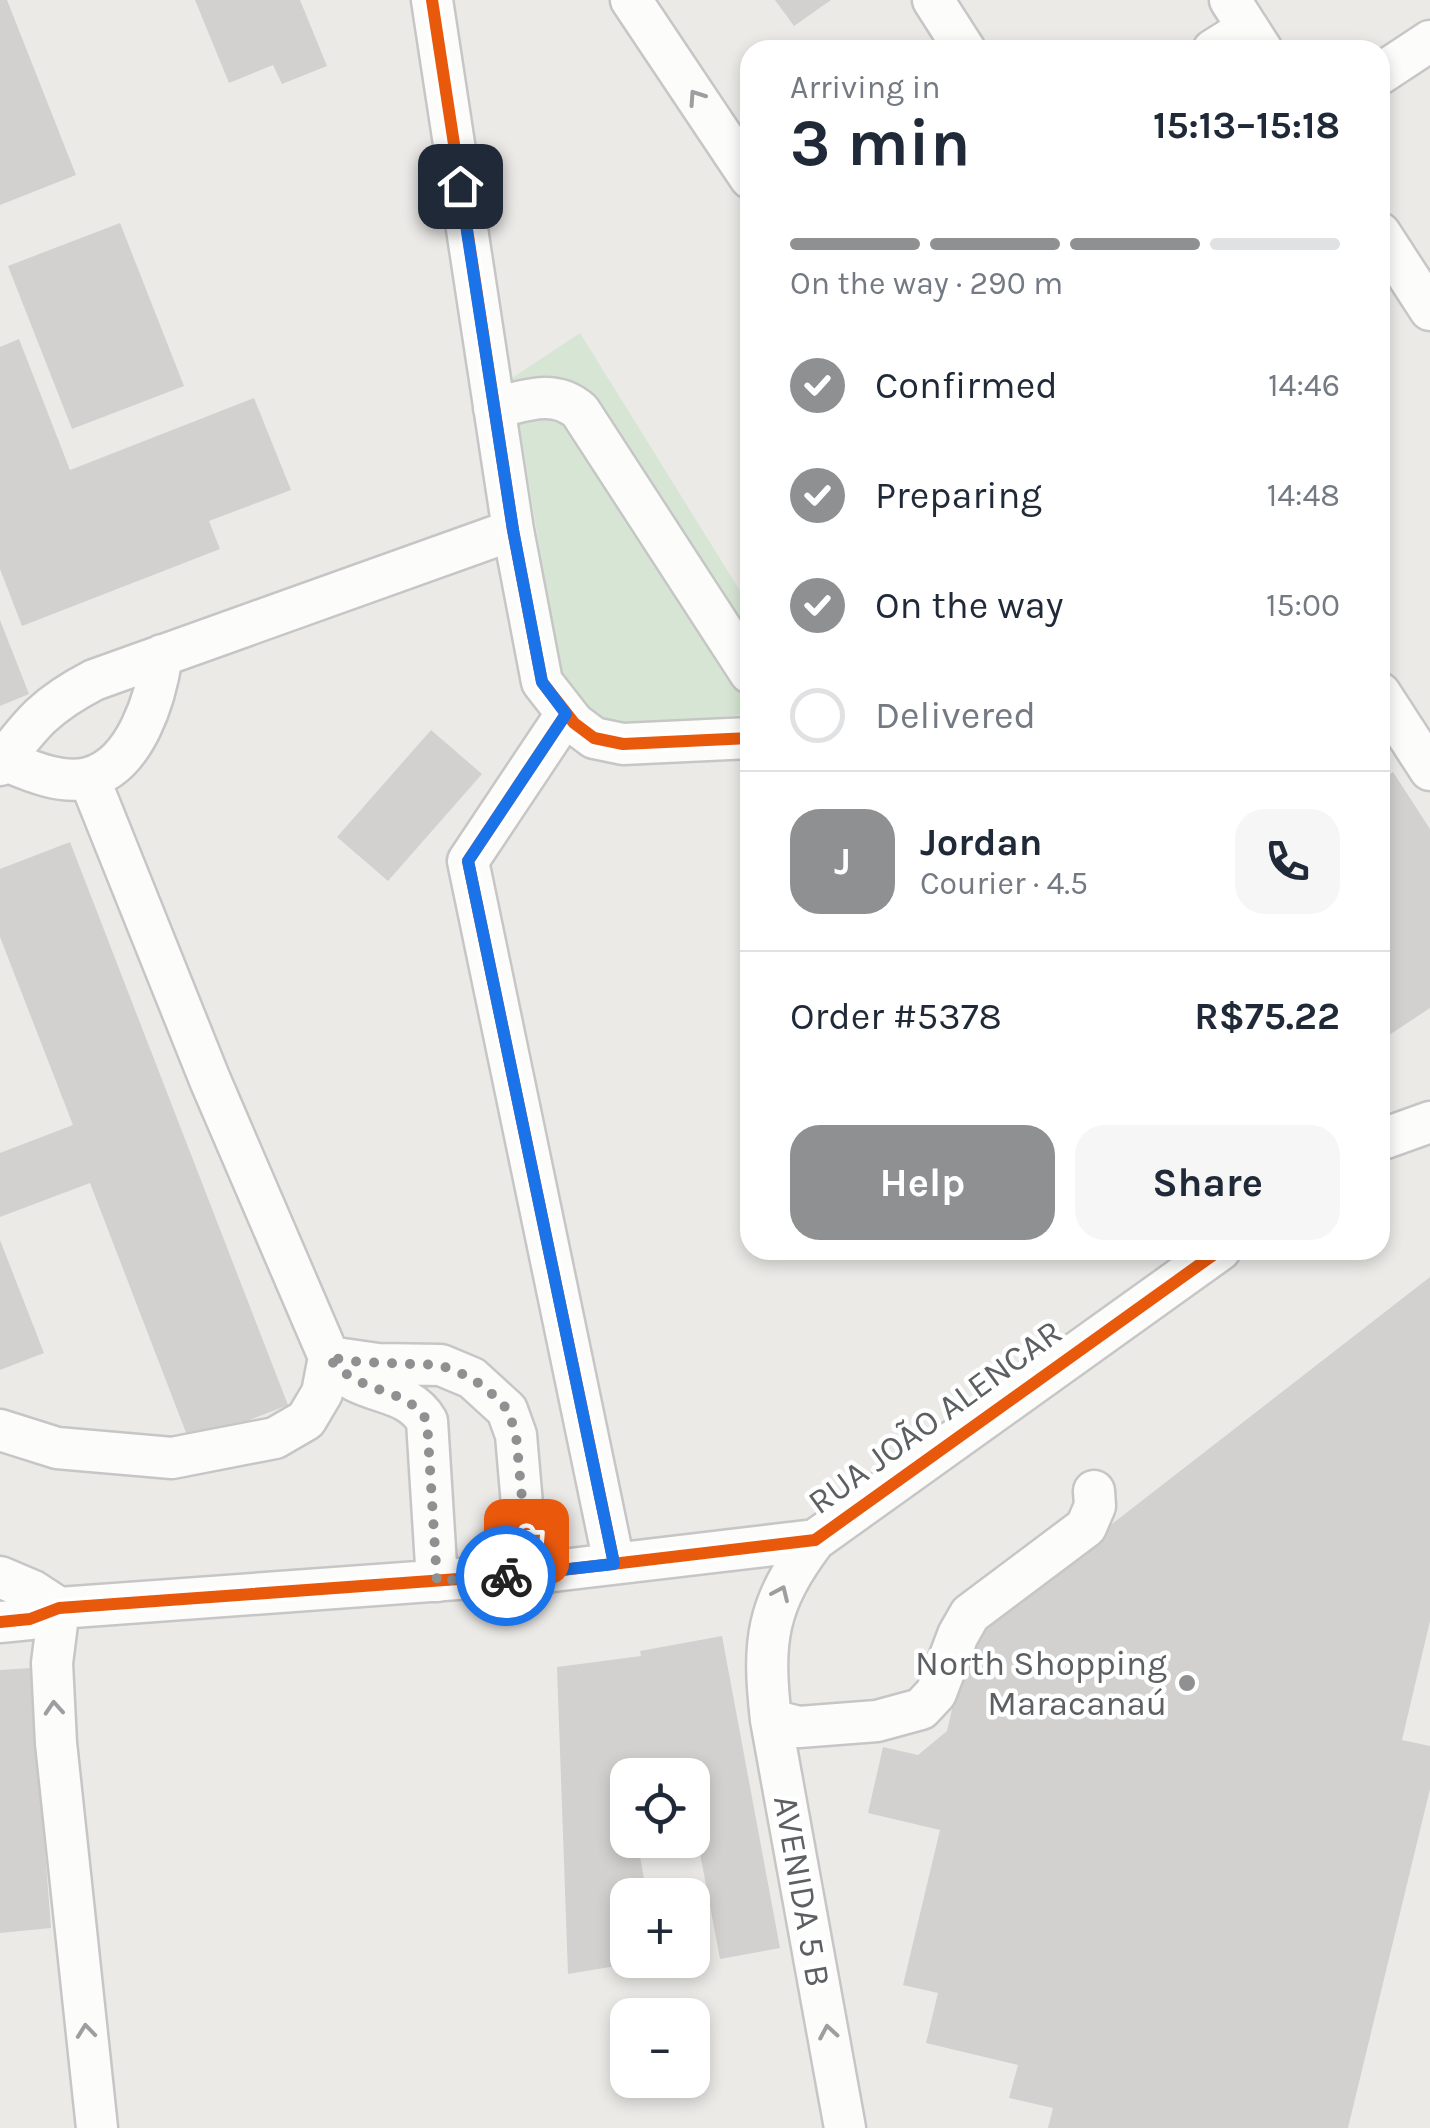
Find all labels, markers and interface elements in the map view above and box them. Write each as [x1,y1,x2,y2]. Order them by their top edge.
text: Arriving in [790,69,941,106]
one-way arrow [689,90,708,108]
text: 15:13–15:18 [1153,103,1340,148]
text: 3 min [790,105,970,181]
pin [418,144,503,229]
icon: home [433,159,488,214]
text: On the way · 290 m [790,265,1063,302]
icon: check [790,358,845,413]
text: Confirmed [875,363,1058,408]
text: 14:46 [1268,367,1340,404]
icon: check [790,468,845,523]
text: Preparing [875,473,1042,518]
text: 14:48 [1267,477,1340,514]
icon: check [790,578,845,633]
text: On the way [875,583,1063,628]
text: 15:00 [1266,587,1340,624]
text: Delivered [875,693,1036,738]
button: phone [1235,809,1340,914]
text: Jordan [920,820,1043,865]
text: J [834,839,851,884]
text: Courier · 4.5 [920,865,1088,902]
text: Order #5378 [790,994,1002,1039]
text: R$75.22 [1194,994,1340,1039]
button: Help [790,1125,1055,1240]
button: Share [1075,1125,1340,1240]
street label: RUA JOÃO ALENCAR [800,1311,1070,1523]
pin [484,1499,569,1584]
icon: bag [499,1514,554,1569]
courier [456,1526,556,1626]
icon: bike [479,1549,534,1604]
one-way arrow [769,1585,789,1603]
place label: North Shopping Maracanaú [915,1643,1167,1724]
marker: North Shopping Maracanaú [1176,1672,1198,1694]
one-way arrow [44,1699,65,1715]
map controls [610,1758,710,2098]
button: locate [610,1758,710,1858]
street label: AVENIDA 5 B [765,1792,839,1990]
button: + [610,1878,710,1978]
button: − [610,1998,710,2098]
one-way arrow [76,2023,97,2039]
one-way arrow [818,2024,839,2041]

